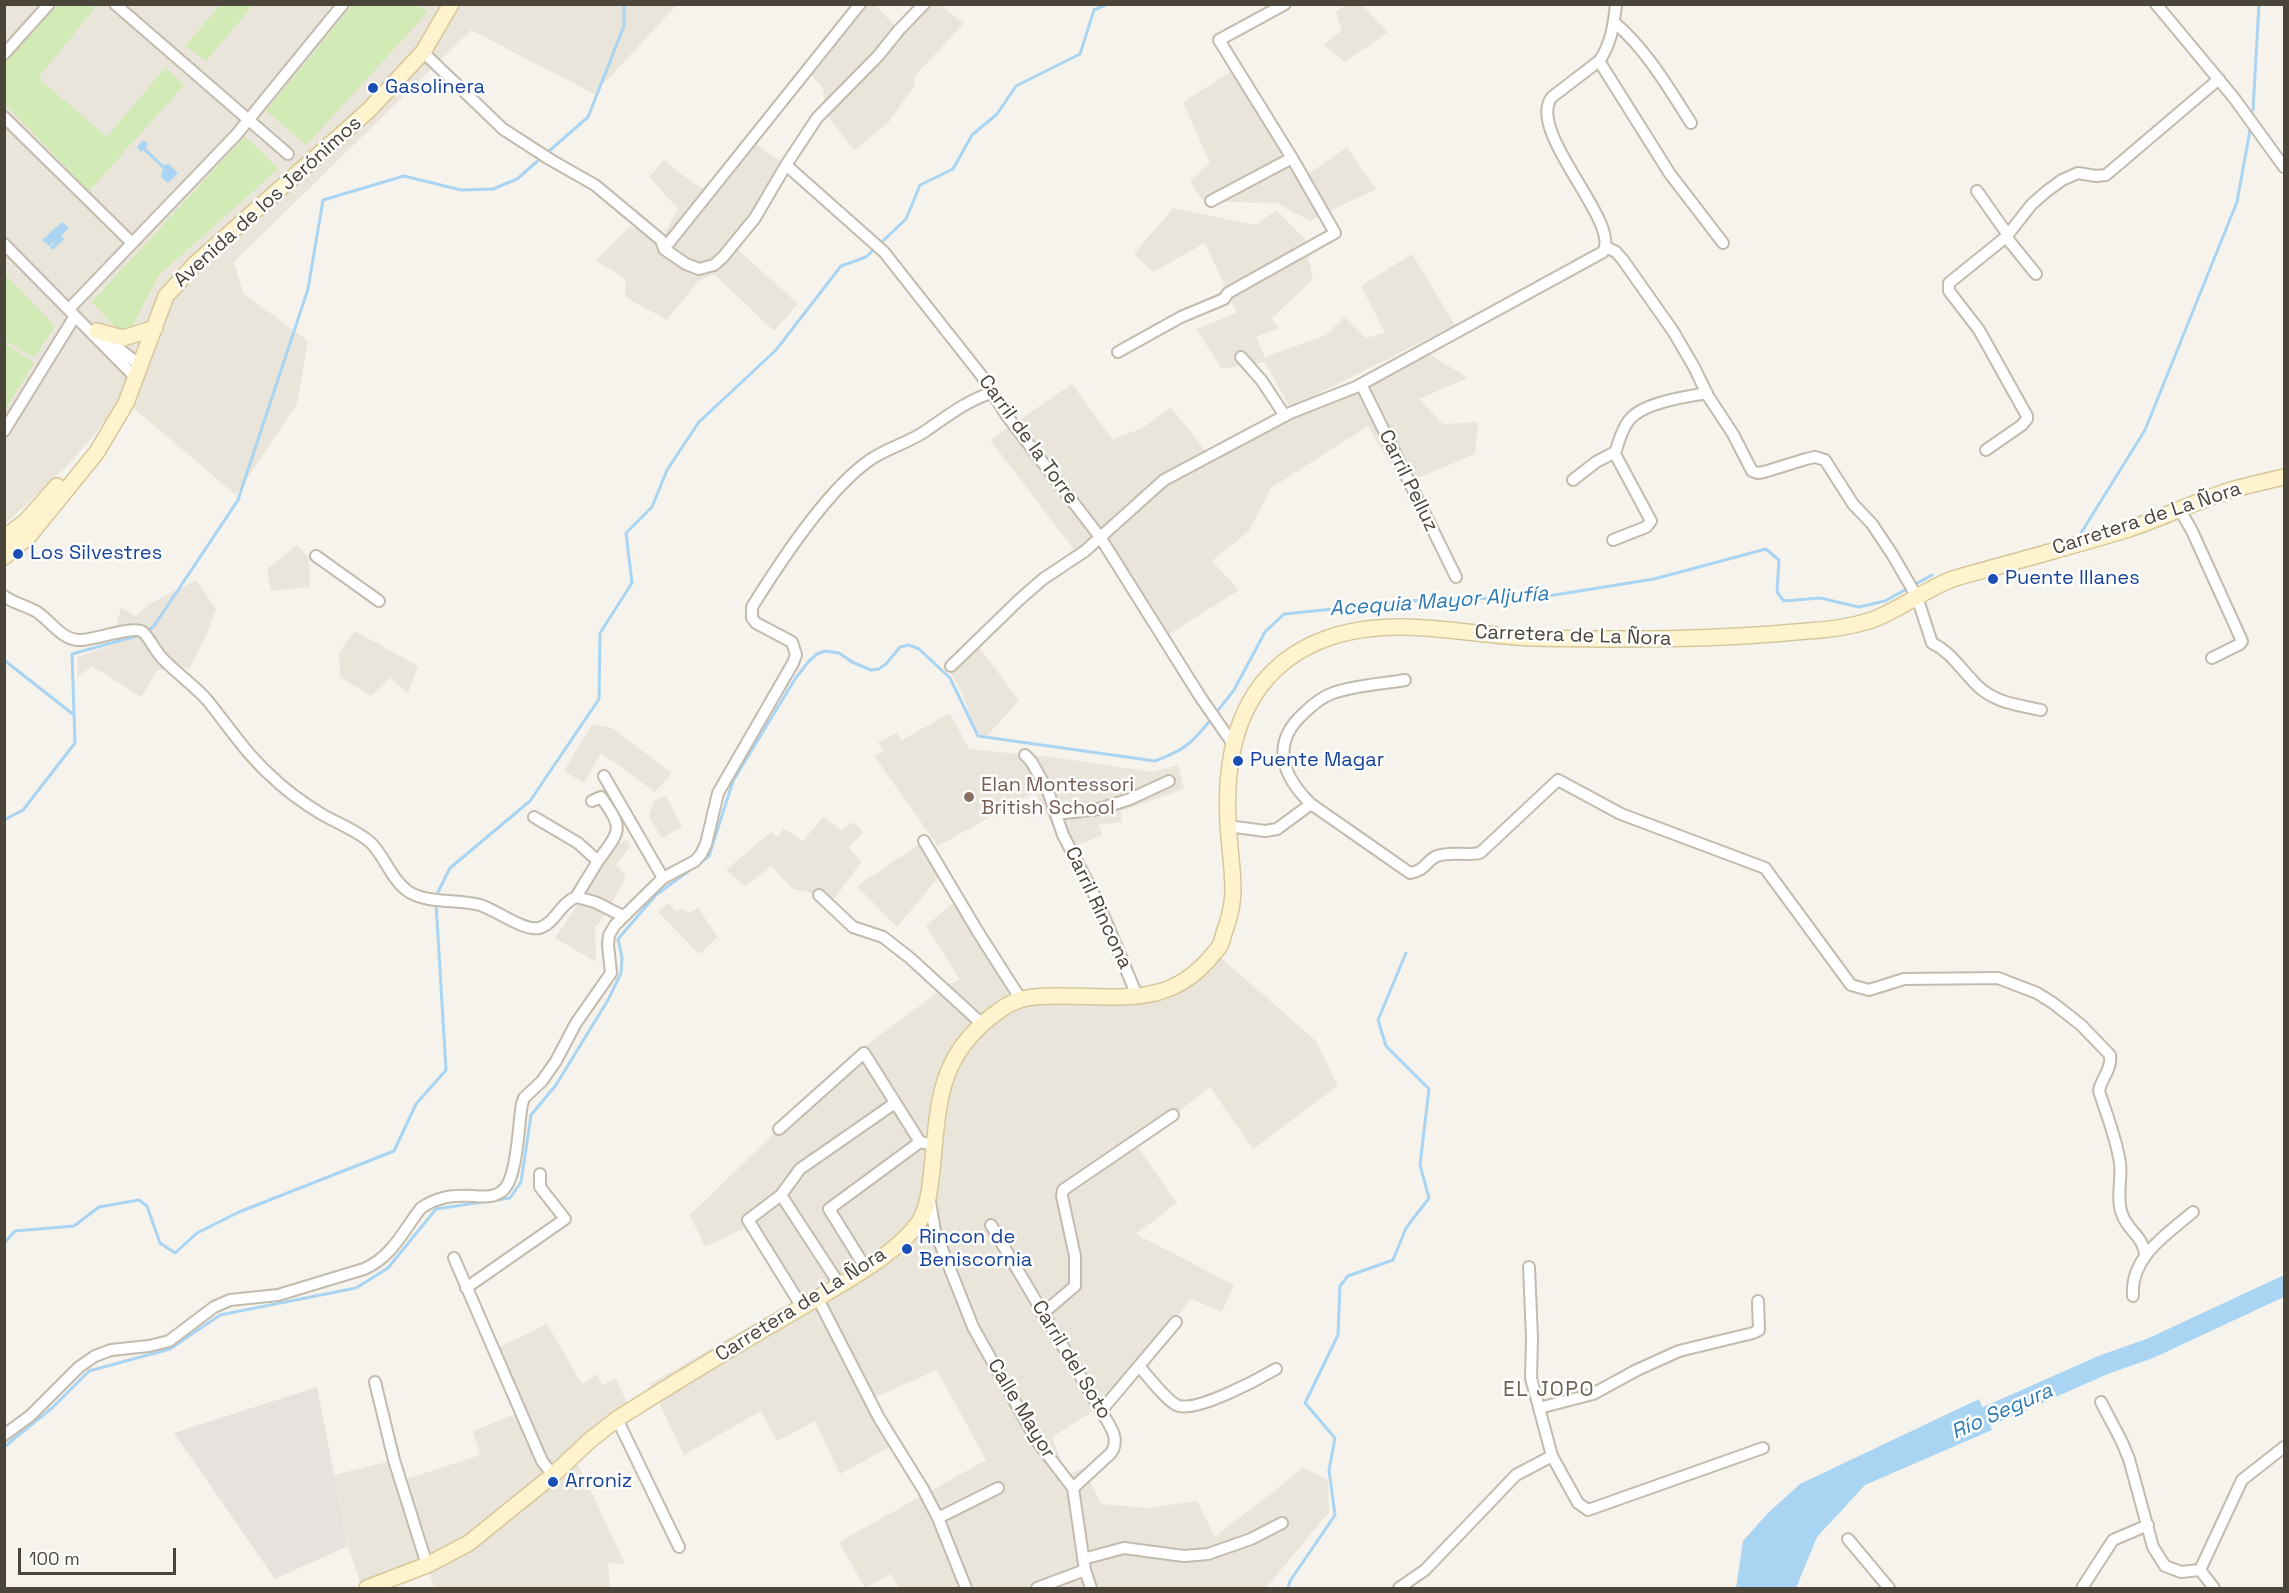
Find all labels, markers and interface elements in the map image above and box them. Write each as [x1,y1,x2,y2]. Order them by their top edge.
place label: Gasolinera [385,76,485,100]
marker: Gasolinera [366,81,380,95]
street label: Avenida de los Jerónimos [169,111,367,293]
street label: Carril de la Torre [973,370,1083,510]
street label: Carril Pelluz [1373,426,1443,536]
street label: Carretera de La Ñora [2050,477,2244,561]
place label: Los Silvestres [30,542,162,566]
marker: Los Silvestres [11,547,25,561]
place label: Puente Illanes [2005,567,2140,591]
marker: Puente Illanes [1986,572,2000,586]
water label: Acequia Mayor Aljufía [1329,582,1549,622]
street label: Carretera de La Ñora [1474,621,1672,651]
place label: Puente Magar [1250,749,1384,773]
marker: Puente Magar [1231,754,1245,768]
place label: Elan Montessori British School [981,774,1134,821]
marker: Elan Montessori British School [962,790,976,804]
street label: Carril Rincona [1059,843,1137,973]
place label: Rincon de Beniscornia [919,1226,1032,1273]
marker: Rincon de Beniscornia [900,1242,914,1256]
street label: Carretera de La Ñora [711,1243,891,1367]
street label: Carril del Soto [1026,1296,1116,1424]
street label: Calle Mayor [982,1355,1060,1463]
district label: EL JOPO [1503,1377,1595,1403]
water label: Río Segura [1948,1379,2056,1445]
place label: Arroniz [565,1470,632,1494]
marker: Arroniz [546,1475,560,1489]
scale bar [21,1536,178,1574]
text: 100 m [29,1547,80,1570]

